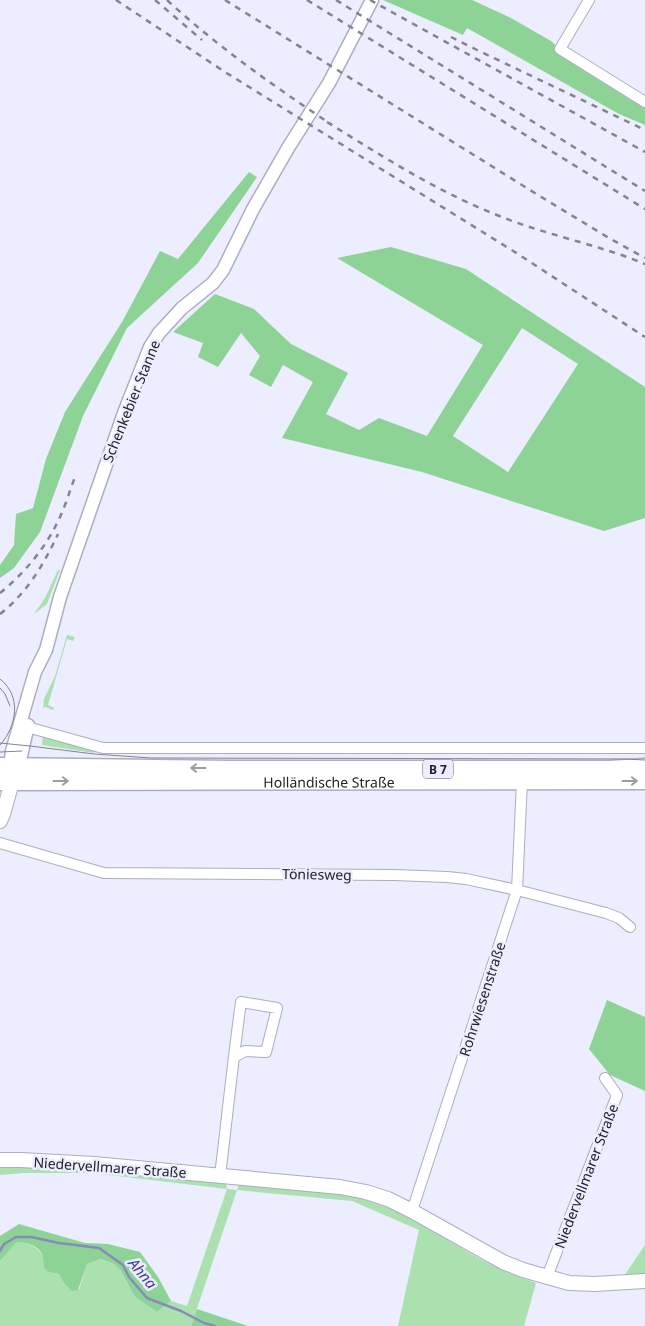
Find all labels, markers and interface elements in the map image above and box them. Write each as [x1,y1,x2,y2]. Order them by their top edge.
street label: Schenkebier Stanne [98,337,164,465]
road number: B 7 [423,760,453,779]
one-way arrow [190,764,206,773]
street label: Holländische Straße [263,772,395,791]
one-way arrow [52,776,69,786]
one-way arrow [622,776,638,786]
street label: Töniesweg [282,864,352,884]
street label: Rohrwiesenstraße [455,939,509,1059]
street label: Niedervellmarer Straße [550,1101,622,1251]
street label: Niedervellmarer Straße [33,1152,187,1182]
water label: Ahna [124,1253,162,1293]

